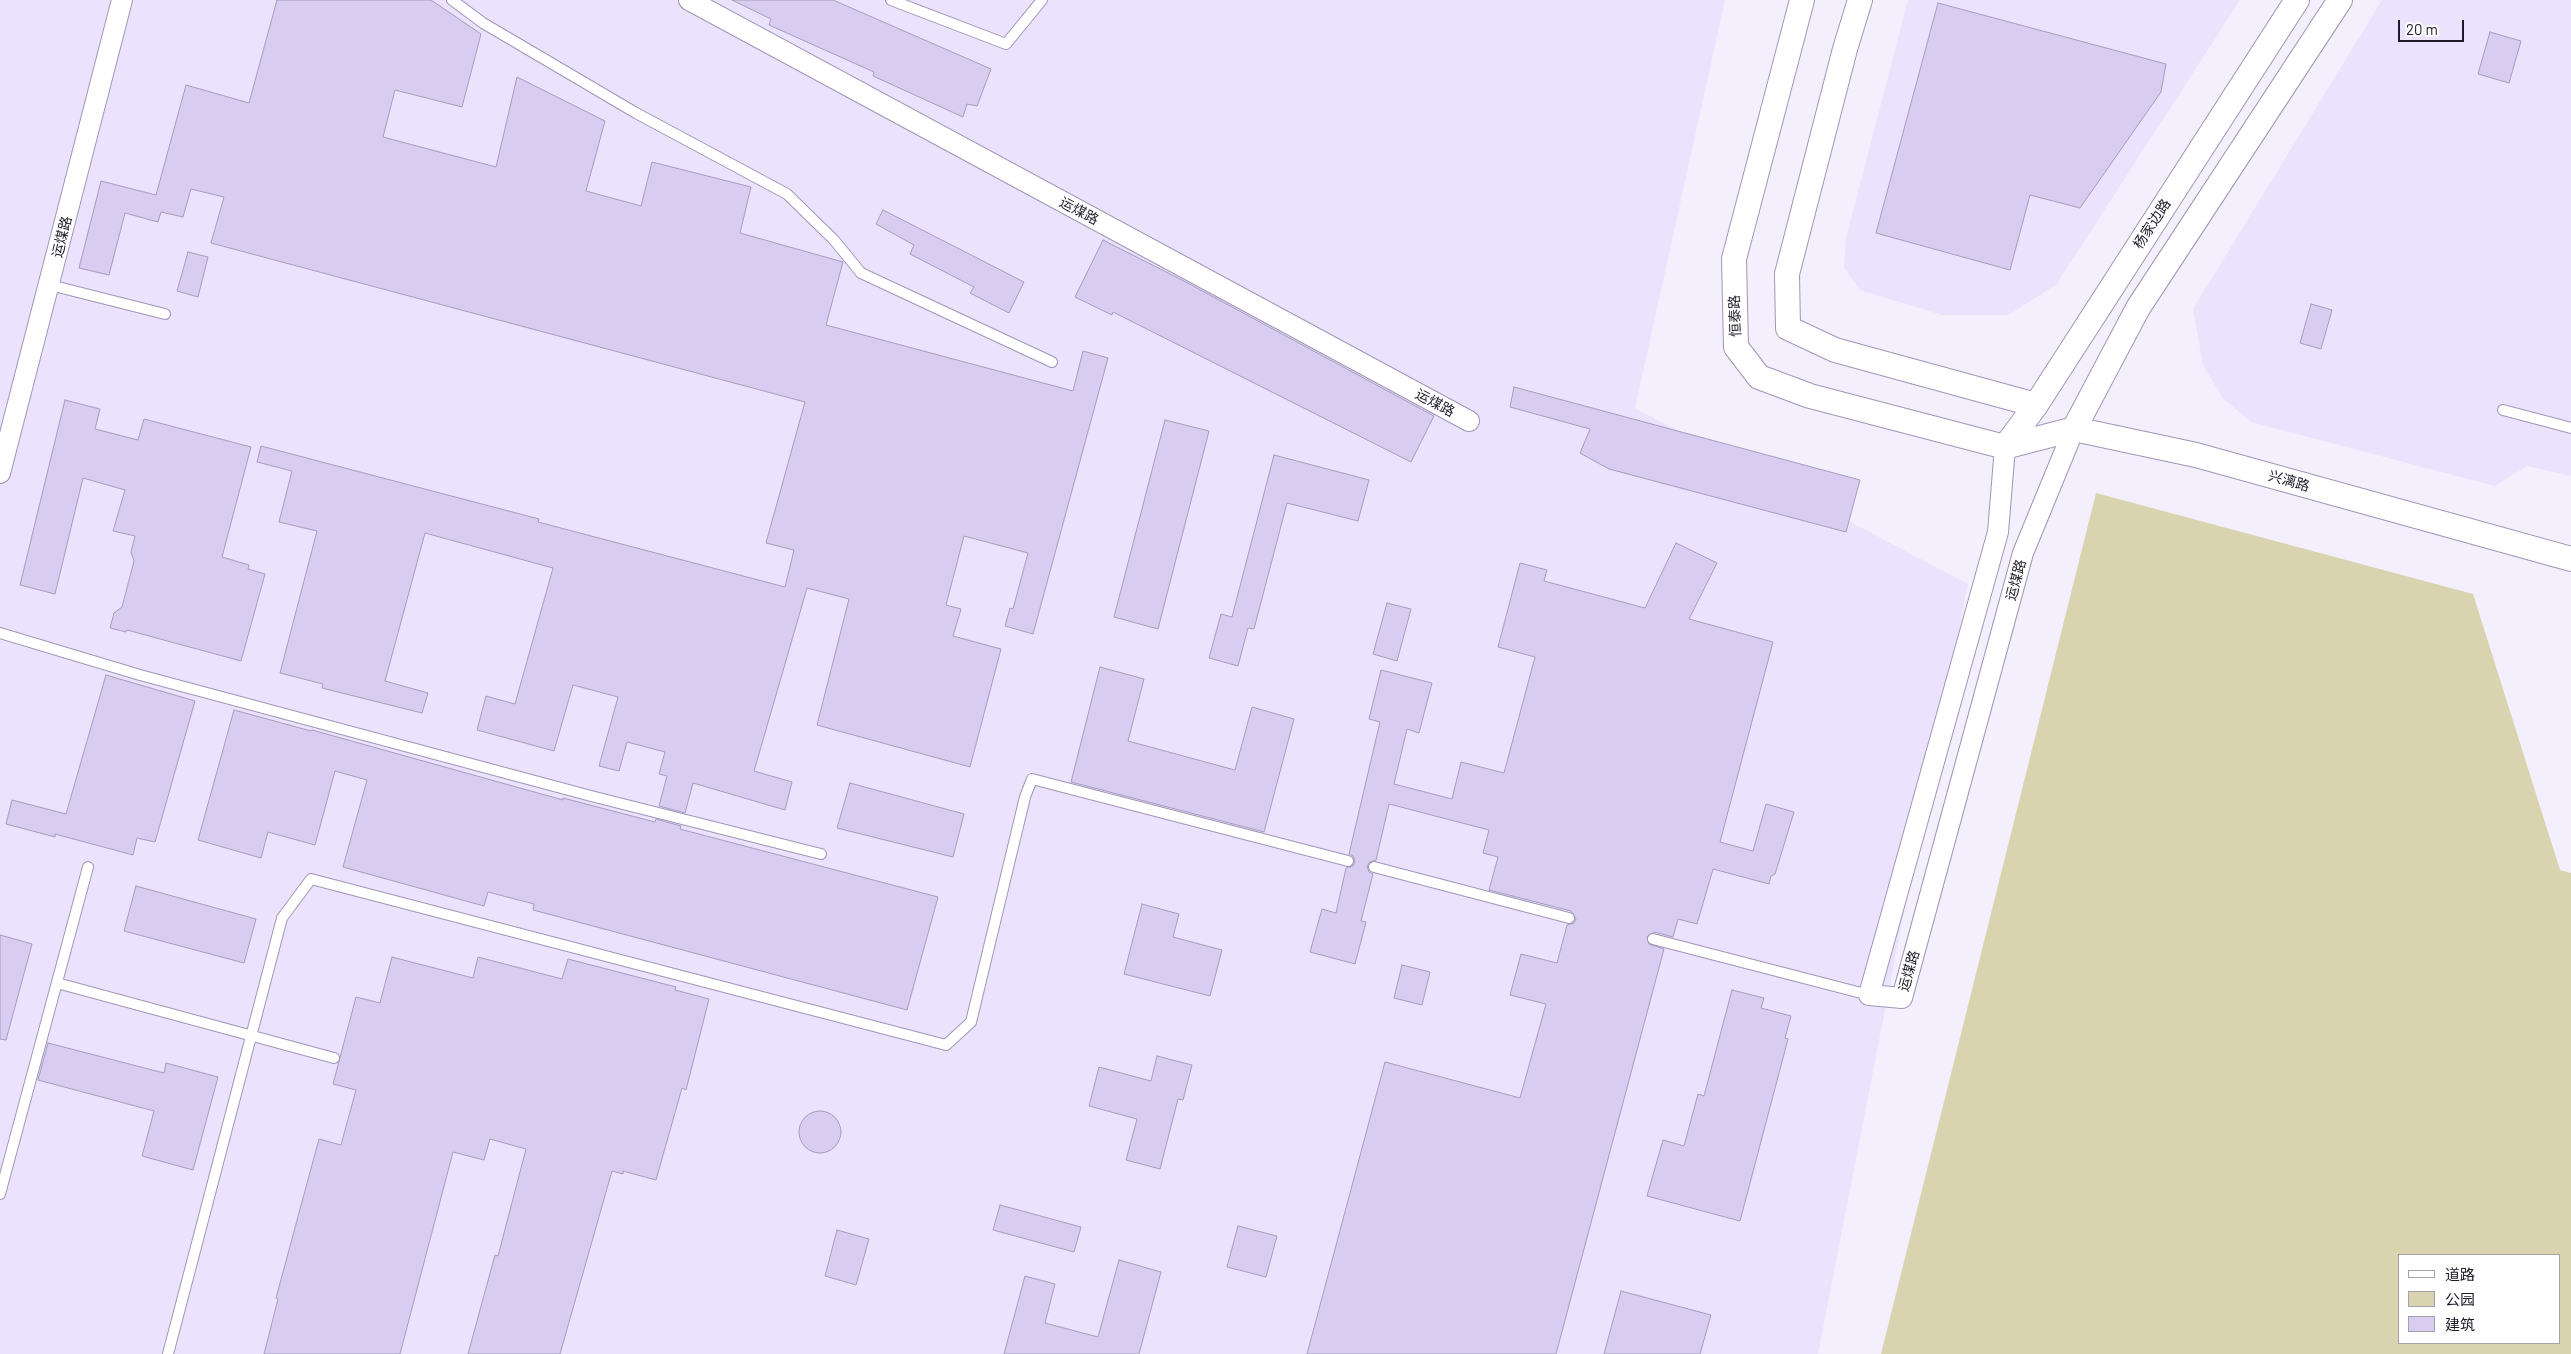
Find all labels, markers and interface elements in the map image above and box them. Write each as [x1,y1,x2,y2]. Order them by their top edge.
scale bar [2401,10,2467,42]
text: 20 m [2406,20,2438,38]
street label: 运煤路 [1057,194,1101,228]
street label: 杨家边路 [2130,196,2174,252]
street label: 运煤路 [49,215,75,259]
street label: 恒泰路 [1726,295,1744,337]
street label: 运煤路 [1413,386,1457,420]
street label: 兴漓路 [2266,467,2312,495]
street label: 运煤路 [2002,558,2030,602]
street label: 运煤路 [1895,948,1923,994]
legend [2398,1254,2561,1344]
text: 道路 [2445,1265,2475,1283]
text: 公园 [2445,1290,2475,1308]
text: 建筑 [2445,1315,2475,1333]

